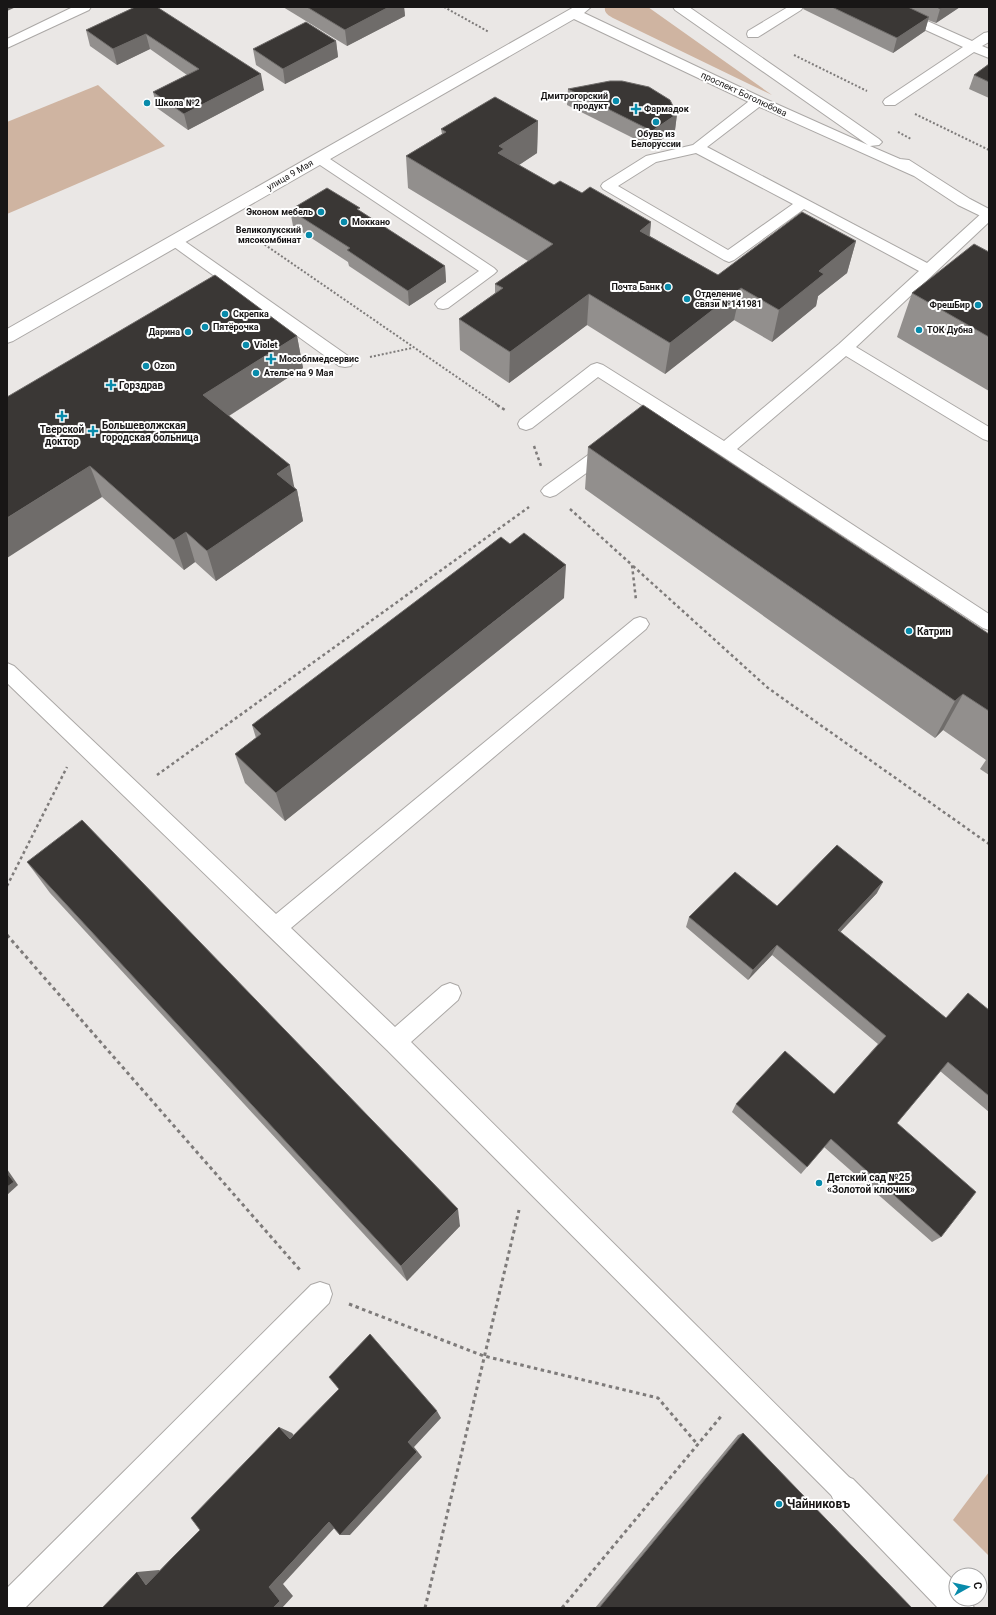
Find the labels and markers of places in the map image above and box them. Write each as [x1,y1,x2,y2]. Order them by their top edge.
place label: Дмитрогорский продукт [541,91,608,111]
marker: Дмитрогорский продукт [611,96,621,106]
marker: Школа №2 [142,98,152,108]
place label: Школа №2 [155,98,200,108]
marker: Фармадок [631,104,641,114]
place label: Фармадок [644,104,690,114]
marker: Обувь из Белоруссии [651,117,661,127]
place label: Обувь из Белоруссии [631,129,681,149]
place label: Эконом мебель [246,207,313,217]
marker: Эконом мебель [316,207,326,217]
marker: Моккано [339,217,349,227]
place label: Моккано [352,217,390,227]
place label: Великолукский мясокомбинат [236,225,301,245]
marker: Великолукский мясокомбинат [304,230,314,240]
place label: Почта Банк [611,282,661,292]
marker: Почта Банк [663,282,673,292]
place label: Отделение связи №141981 [695,289,762,309]
marker: Отделение связи №141981 [682,294,692,304]
place label: ФрешБир [930,300,970,310]
marker: ФрешБир [973,300,983,310]
marker: Скрепка [220,309,230,319]
place label: Скрепка [233,309,269,319]
marker: Пятёрочка [200,322,210,332]
place label: Пятёрочка [213,322,259,332]
marker: ТОК Дубна [914,325,924,335]
place label: ТОК Дубна [927,325,973,335]
place label: Дарина [148,327,180,337]
marker: Дарина [183,327,193,337]
marker: Violet [241,340,251,350]
place label: Violet [254,340,278,350]
marker: Мособлмедсервис [266,354,276,364]
place label: Мособлмедсервис [279,354,359,364]
marker: Ozon [141,361,151,371]
place label: Ozon [154,361,175,371]
marker: Ателье на 9 Мая [251,368,261,378]
place label: Ателье на 9 Мая [264,368,333,378]
marker: Горздрав [106,380,116,390]
place label: Горздрав [119,380,163,391]
marker: Тверской доктор [56,410,68,422]
place label: Большеволжская городская больница [102,420,199,443]
place label: Тверской доктор [40,424,84,447]
marker: Большеволжская городская больница [87,425,99,437]
marker: Катрин [904,626,914,636]
place label: Катрин [917,626,951,637]
place label: Детский сад №25 «Золотой ключик» [827,1172,915,1195]
marker: Детский сад №25 «Золотой ключик» [814,1178,824,1188]
place label: Чайниковъ [787,1497,850,1511]
marker: Чайниковъ [774,1499,784,1509]

